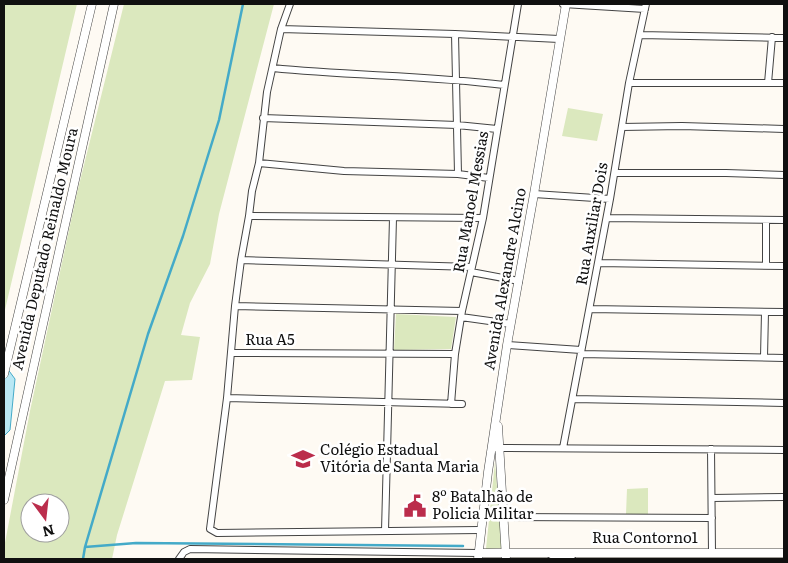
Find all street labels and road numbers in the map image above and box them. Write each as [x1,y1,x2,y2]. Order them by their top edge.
street label: Avenida Deputado Reinaldo Moura [4,124,83,372]
street label: Rua Manoel Messias [446,129,493,274]
street label: Rua Auxiliar Dois [568,160,613,287]
street label: Avenida Alexandre Alcino [476,186,531,372]
street label: Rua A5 [245,327,295,350]
street label: Rua Contorno1 [592,525,698,548]

